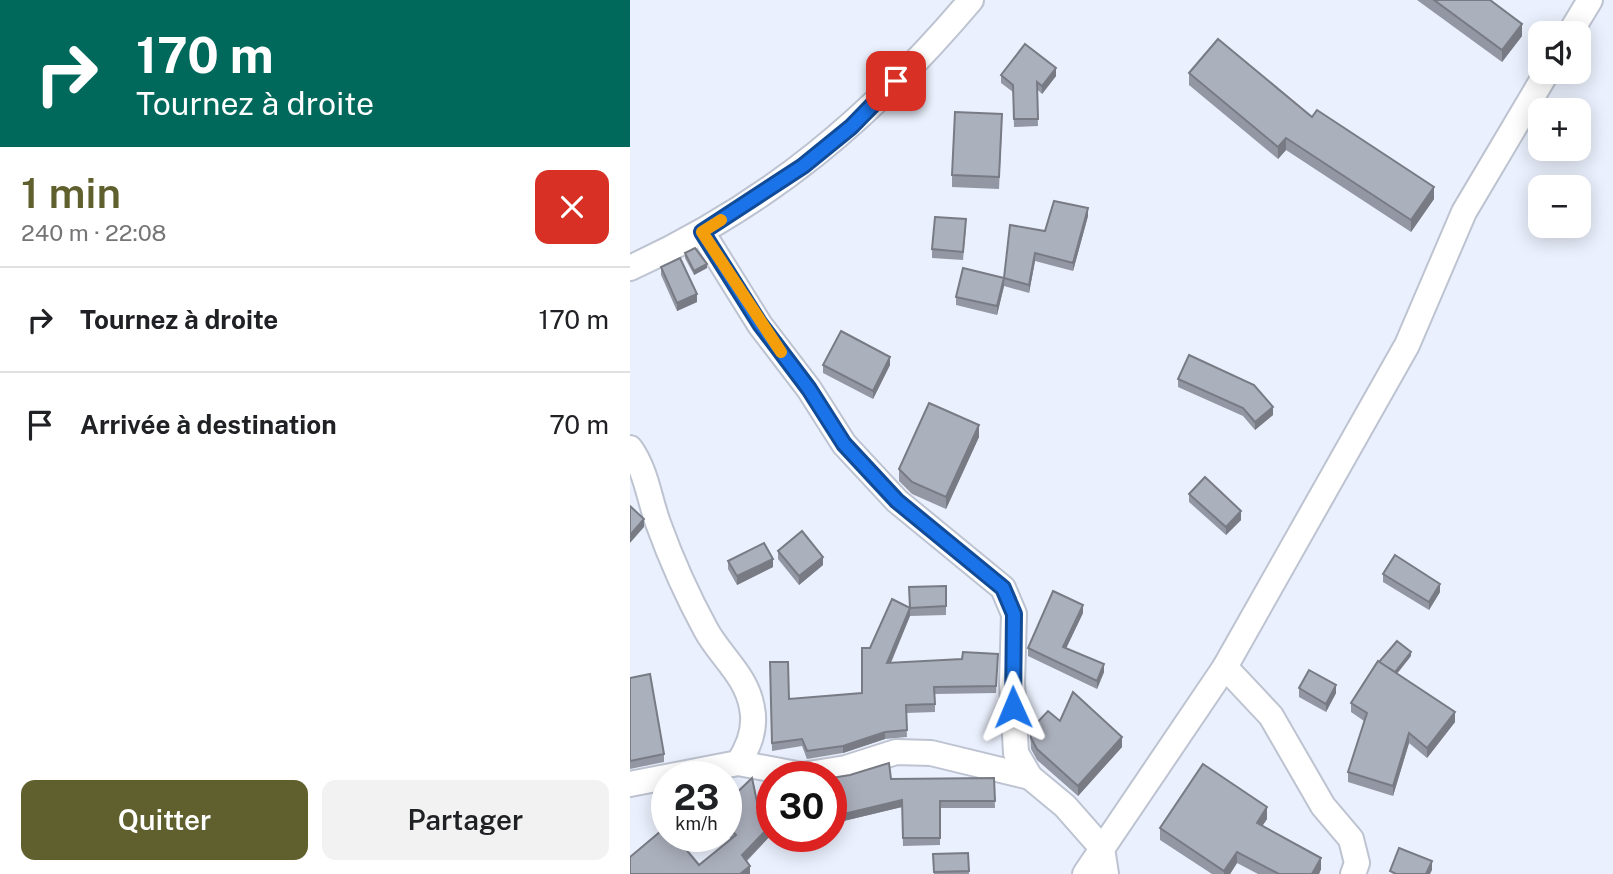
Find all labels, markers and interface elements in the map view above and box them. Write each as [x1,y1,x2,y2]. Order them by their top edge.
map controls [1528,21,1591,238]
button: sound [1528,21,1591,84]
text: 170 m [136,26,274,84]
icon: right [21,28,112,119]
pin [866,51,926,111]
icon: arrive [877,62,915,100]
text: Tournez à droite [136,85,374,122]
button: + [1528,98,1591,161]
text: 1 min [21,168,121,217]
button: close [535,170,609,244]
button: − [1528,175,1591,238]
text: 240 m · 22:08 [21,219,166,246]
icon: right [21,301,59,339]
text: Tournez à droite [80,304,278,335]
text: 170 m [539,304,609,335]
icon: arrive [21,406,59,444]
text: Arrivée à destination [80,409,337,440]
text: 70 m [549,409,609,440]
position arrow [976,670,1050,744]
speed limit sign: 30 [756,761,847,852]
text: 23 [674,777,719,818]
button: Quitter [21,780,308,860]
button: Partager [322,780,609,860]
text: km/h [675,813,718,834]

